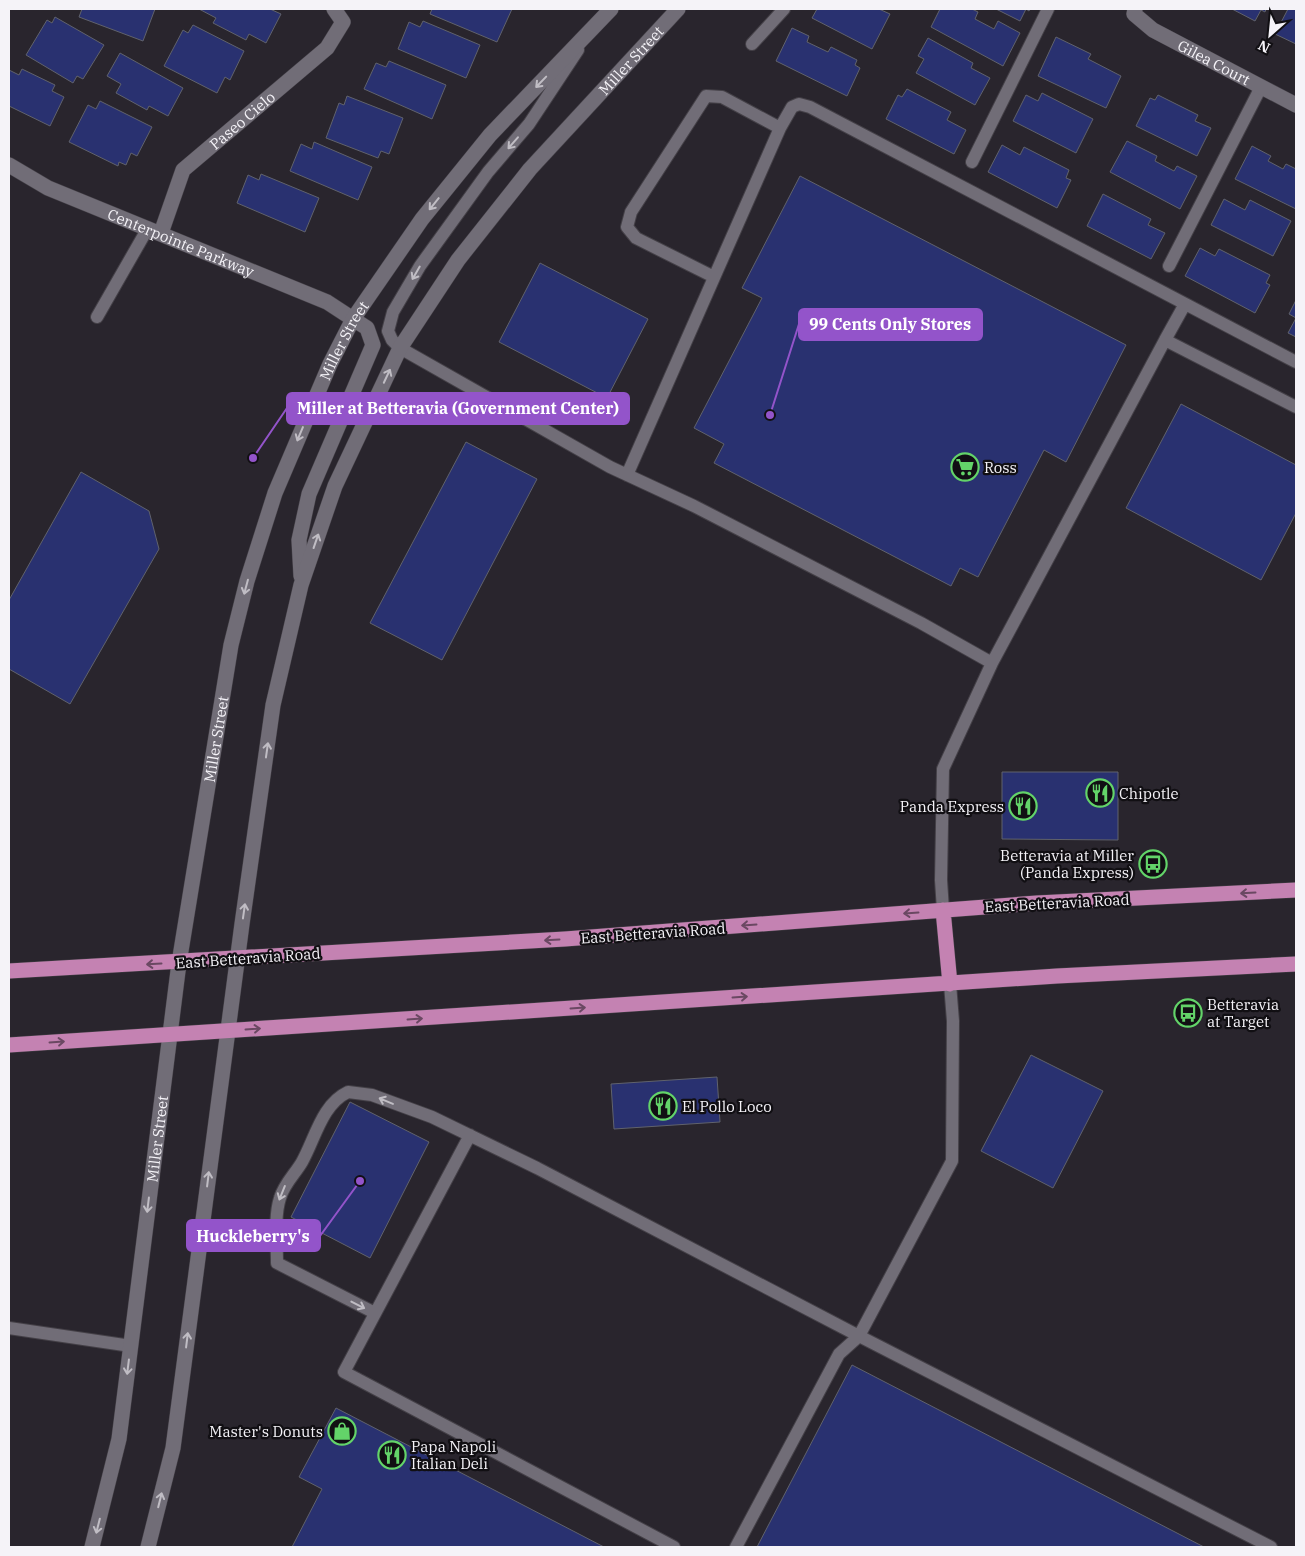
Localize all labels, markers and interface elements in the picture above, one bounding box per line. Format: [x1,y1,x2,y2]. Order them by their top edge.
north arrow [1245,10,1295,60]
street label: Miller Street [594,22,667,99]
street label: Gilea Court [1175,35,1254,89]
text: N [1255,36,1273,57]
one-way arrow [535,75,547,88]
street label: Paseo Cielo [205,87,279,153]
one-way arrow [507,136,519,149]
one-way arrow [429,197,440,210]
street label: Centerpointe Parkway [105,204,257,281]
one-way arrow [410,265,420,279]
street label: Miller Street [315,297,372,383]
callout: 99 Cents Only Stores [799,309,982,340]
text: 99 Cents Only Stores [809,314,971,334]
one-way arrow [383,369,392,384]
callout: Miller at Betteravia (Government Center) [287,393,629,424]
text: Miller at Betteravia (Government Center) [297,398,619,418]
one-way arrow [295,426,305,441]
supermarket icon: Ross [950,452,980,482]
place label: Ross [984,458,1017,477]
one-way arrow [312,534,321,550]
one-way arrow [241,579,250,595]
street label: Miller Street [199,694,232,784]
one-way arrow [262,742,272,758]
restaurant icon: Chipotle [1085,778,1115,808]
place label: Chipotle [1119,784,1178,803]
restaurant icon: Panda Express [1008,791,1038,821]
place label: Panda Express [900,797,1004,816]
place label: Betteravia at Miller (Panda Express) [1000,846,1134,882]
bus stop icon: Betteravia at Miller (Panda Express) [1138,849,1168,879]
one-way arrow [1240,888,1256,897]
street label: East Betteravia Road [984,890,1130,916]
one-way arrow [239,903,249,919]
one-way arrow [903,908,919,917]
street label: East Betteravia Road [580,918,726,948]
one-way arrow [741,920,757,930]
one-way arrow [544,936,560,945]
street label: East Betteravia Road [175,943,321,973]
one-way arrow [146,960,162,969]
one-way arrow [732,993,748,1002]
place label: Betteravia at Target [1207,995,1279,1031]
bus stop icon: Betteravia at Target [1173,998,1203,1028]
one-way arrow [569,1003,585,1013]
one-way arrow [407,1014,423,1023]
one-way arrow [245,1025,261,1034]
one-way arrow [49,1038,65,1047]
restaurant icon: El Pollo Loco [648,1091,678,1121]
street label: Miller Street [142,1094,172,1183]
one-way arrow [379,1095,394,1105]
place label: El Pollo Loco [682,1097,772,1116]
one-way arrow [203,1171,213,1187]
one-way arrow [277,1185,287,1200]
one-way arrow [143,1197,153,1213]
callout: Huckleberry's [187,1220,320,1251]
text: Huckleberry's [196,1226,310,1246]
one-way arrow [351,1300,366,1310]
one-way arrow [182,1332,192,1348]
one-way arrow [123,1358,133,1374]
shop icon: Master's Donuts [327,1416,357,1446]
place label: Master's Donuts [209,1422,323,1441]
place label: Papa Napoli Italian Deli [411,1437,496,1473]
restaurant icon: Papa Napoli Italian Deli [377,1440,407,1470]
one-way arrow [156,1493,165,1509]
one-way arrow [93,1518,102,1534]

